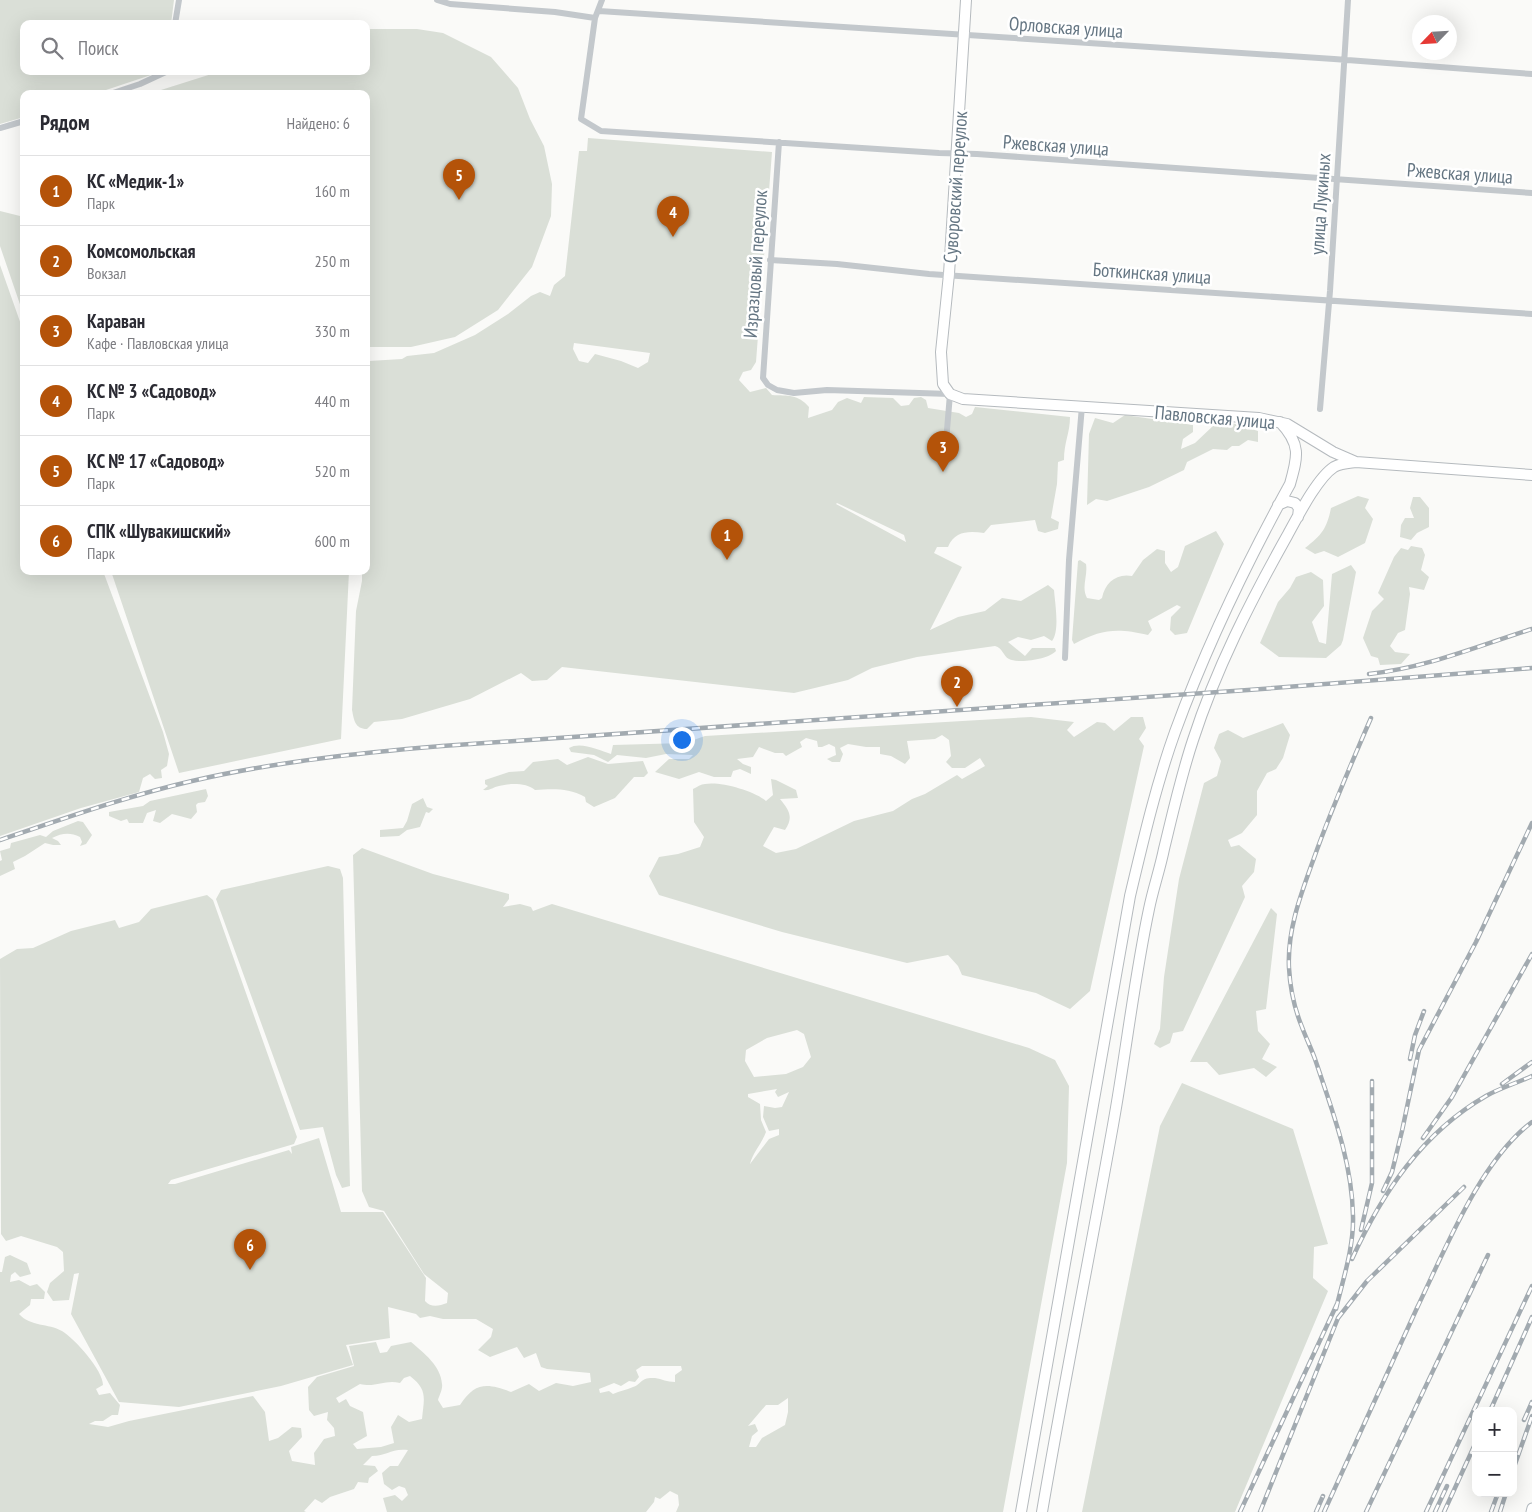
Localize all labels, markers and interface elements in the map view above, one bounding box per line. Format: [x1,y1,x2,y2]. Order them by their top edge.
street label: Орловская улица [1008,11,1124,43]
north arrow [1412,15,1457,60]
search box [20,20,370,75]
icon: search [38,34,66,62]
text: Поиск [78,36,119,60]
text: Рядом [40,109,90,136]
street label: Суворовский переулок [938,109,972,264]
text: Найдено: 6 [287,113,350,133]
street label: Ржевская улица [1002,129,1110,161]
street label: улица Лукиных [1304,152,1336,256]
street label: Ржевская улица [1406,157,1514,189]
pin: 5 [443,159,475,200]
text: КС «Медик-1» [87,169,184,193]
text: 1 [52,181,60,201]
text: 160 m [315,181,350,201]
street label: Изразцовый переулок [738,188,772,339]
text: Парк [87,193,115,213]
pin: 4 [657,196,689,237]
text: Комсомольская [87,239,196,263]
text: 2 [52,251,60,271]
text: 250 m [315,251,350,271]
street label: Боткинская улица [1092,257,1212,289]
text: Вокзал [87,263,126,283]
text: Караван [87,309,145,333]
text: 3 [52,321,60,341]
text: 330 m [315,321,350,341]
text: Кафе · Павловская улица [87,333,229,353]
text: КС № 3 «Садовод» [87,379,216,403]
text: 4 [52,391,60,411]
text: 440 m [315,391,350,411]
street label: Павловская улица [1154,400,1276,434]
text: Парк [87,403,115,423]
pin: 3 [927,431,959,472]
text: КС № 17 «Садовод» [87,449,225,473]
text: 5 [52,461,60,481]
text: 520 m [315,461,350,481]
text: Парк [87,473,115,493]
text: СПК «Шувакишский» [87,519,231,543]
pin: 1 [711,519,743,560]
text: 6 [52,531,60,551]
text: 600 m [315,531,350,551]
text: Парк [87,543,115,563]
pin: 2 [941,666,973,707]
your location [669,727,695,753]
pin: 6 [234,1229,266,1270]
map controls [1472,1407,1517,1497]
button: + [1472,1407,1517,1452]
button: − [1472,1452,1517,1497]

